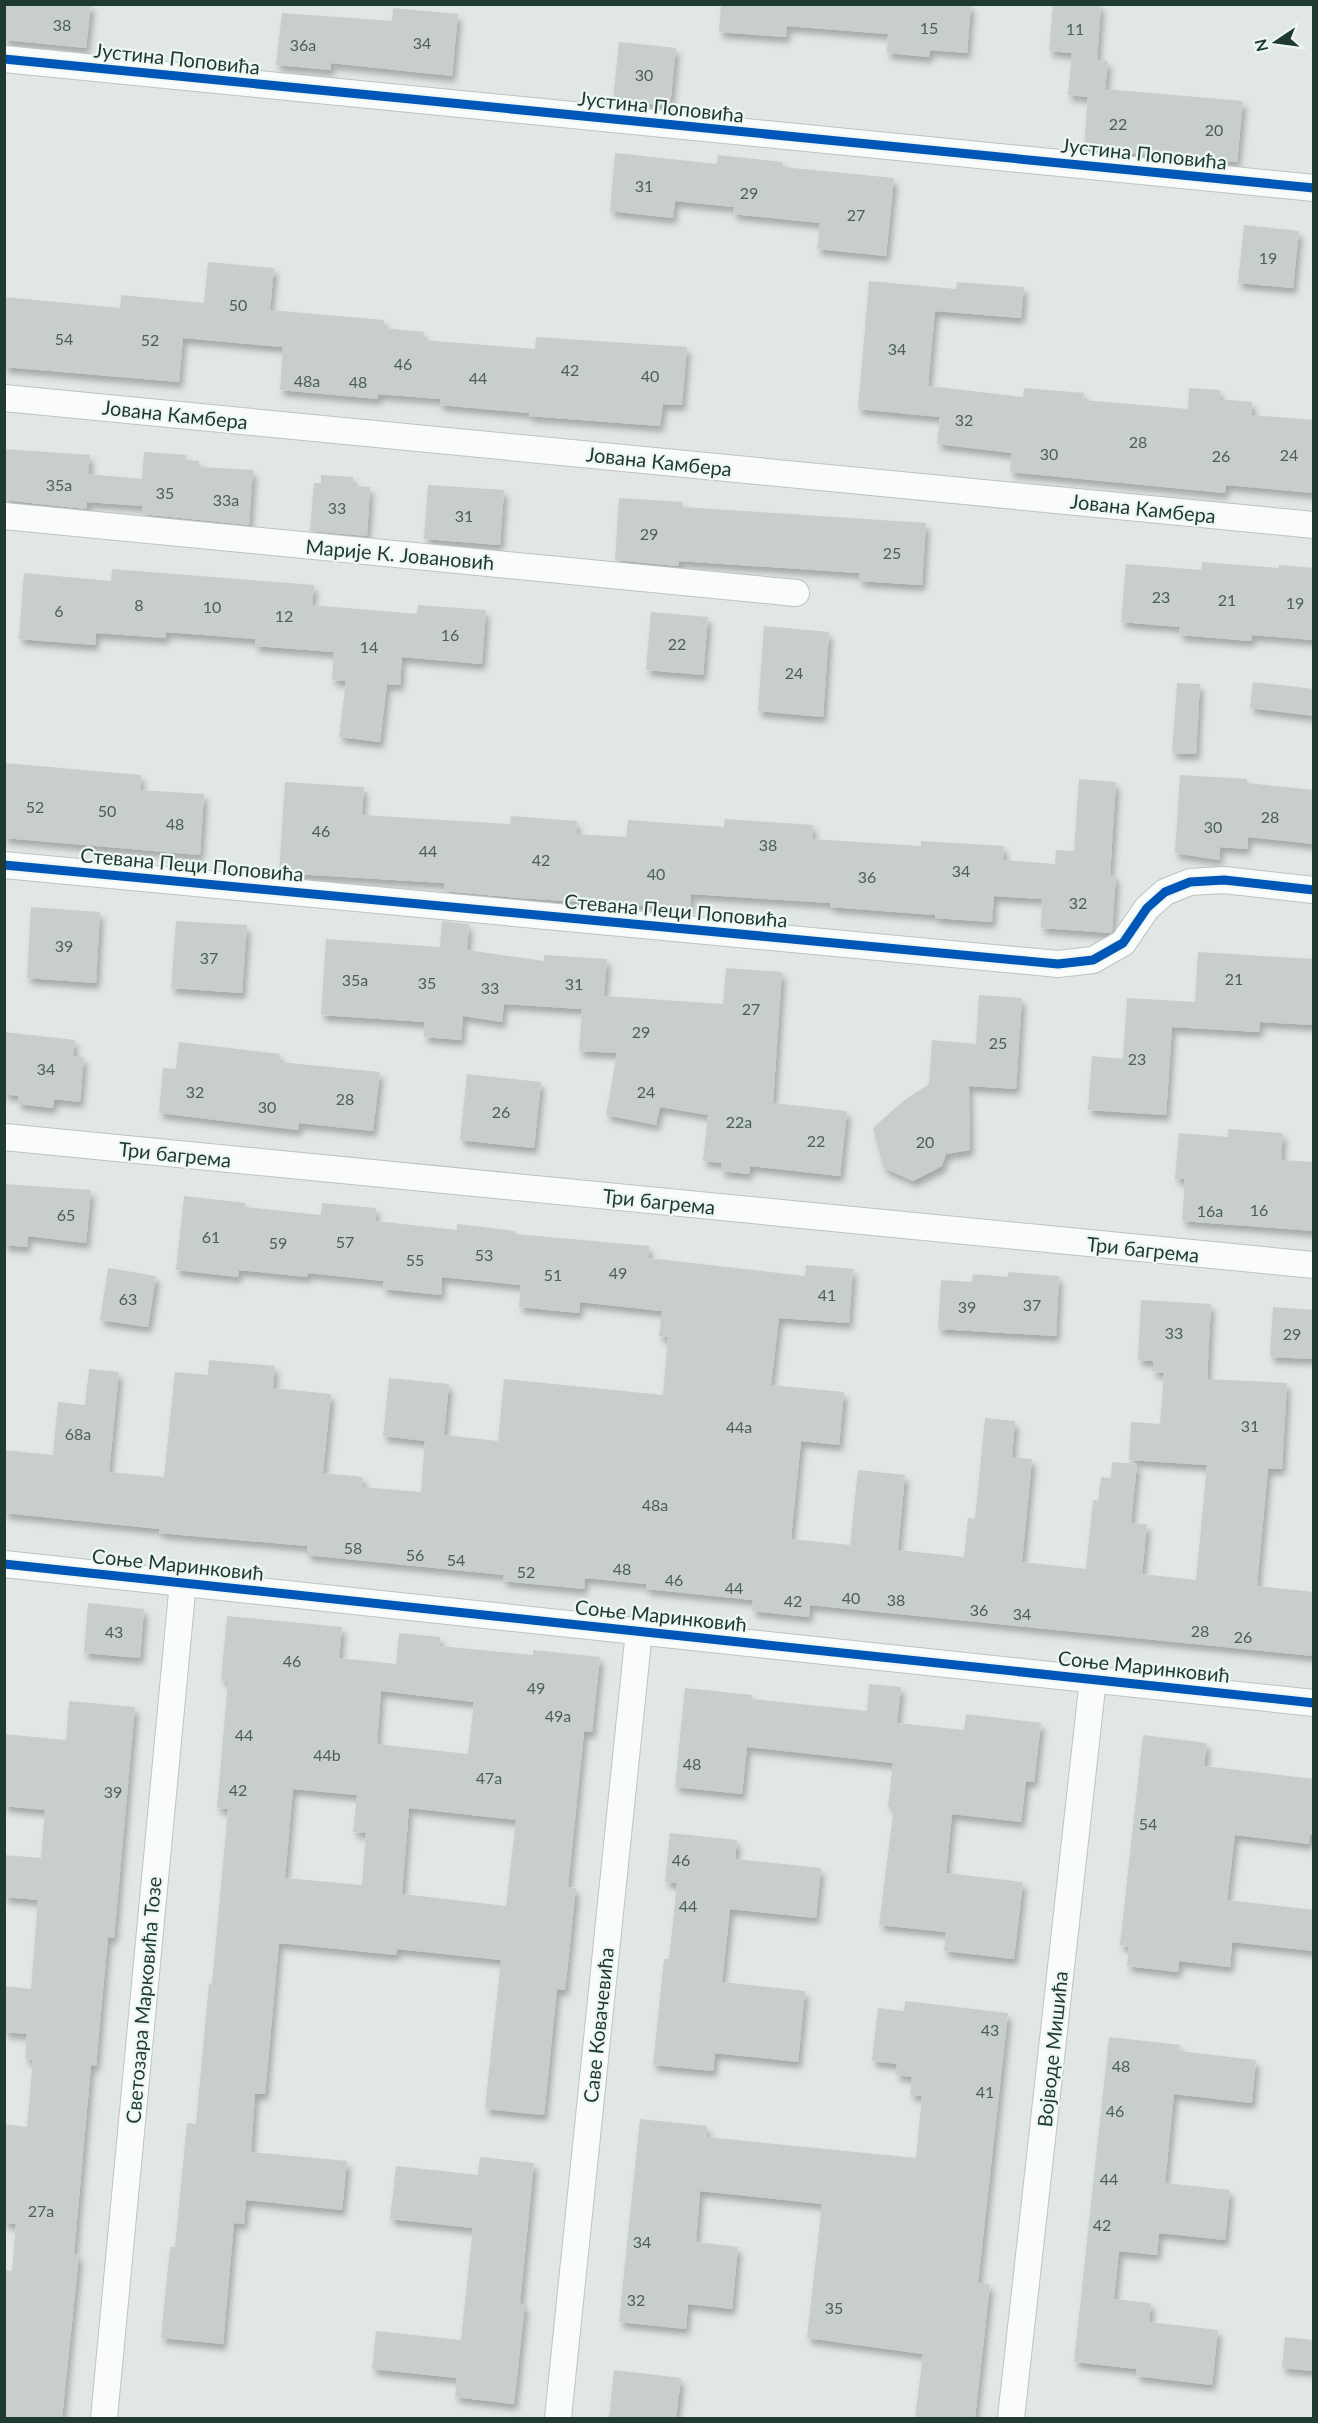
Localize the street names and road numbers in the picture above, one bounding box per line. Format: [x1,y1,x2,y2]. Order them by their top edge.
street label: Јустина Поповића [93,37,261,79]
street label: Јустина Поповића [577,85,745,127]
street label: Јустина Поповића [1060,132,1228,174]
street label: Јована Камбера [101,394,249,434]
street label: Јована Камбера [585,441,733,481]
street label: Јована Камбера [1069,488,1217,528]
street label: Марије К. Јовановић [305,534,495,574]
street label: Стевана Пеци Поповића [79,842,305,886]
street label: Стевана Пеци Поповића [563,888,789,932]
street label: Три багрема [117,1136,233,1172]
street label: Три багрема [601,1183,717,1219]
street label: Три багрема [1085,1231,1201,1267]
street label: Соње Маринковић [91,1543,265,1585]
street label: Соње Маринковић [574,1594,748,1636]
street label: Соње Маринковић [1057,1645,1231,1687]
street label: Светозара Марковића Тозе [120,1875,166,2125]
street label: Саве Ковачевића [578,1946,618,2104]
street label: Војводе Мишића [1032,1970,1072,2128]

